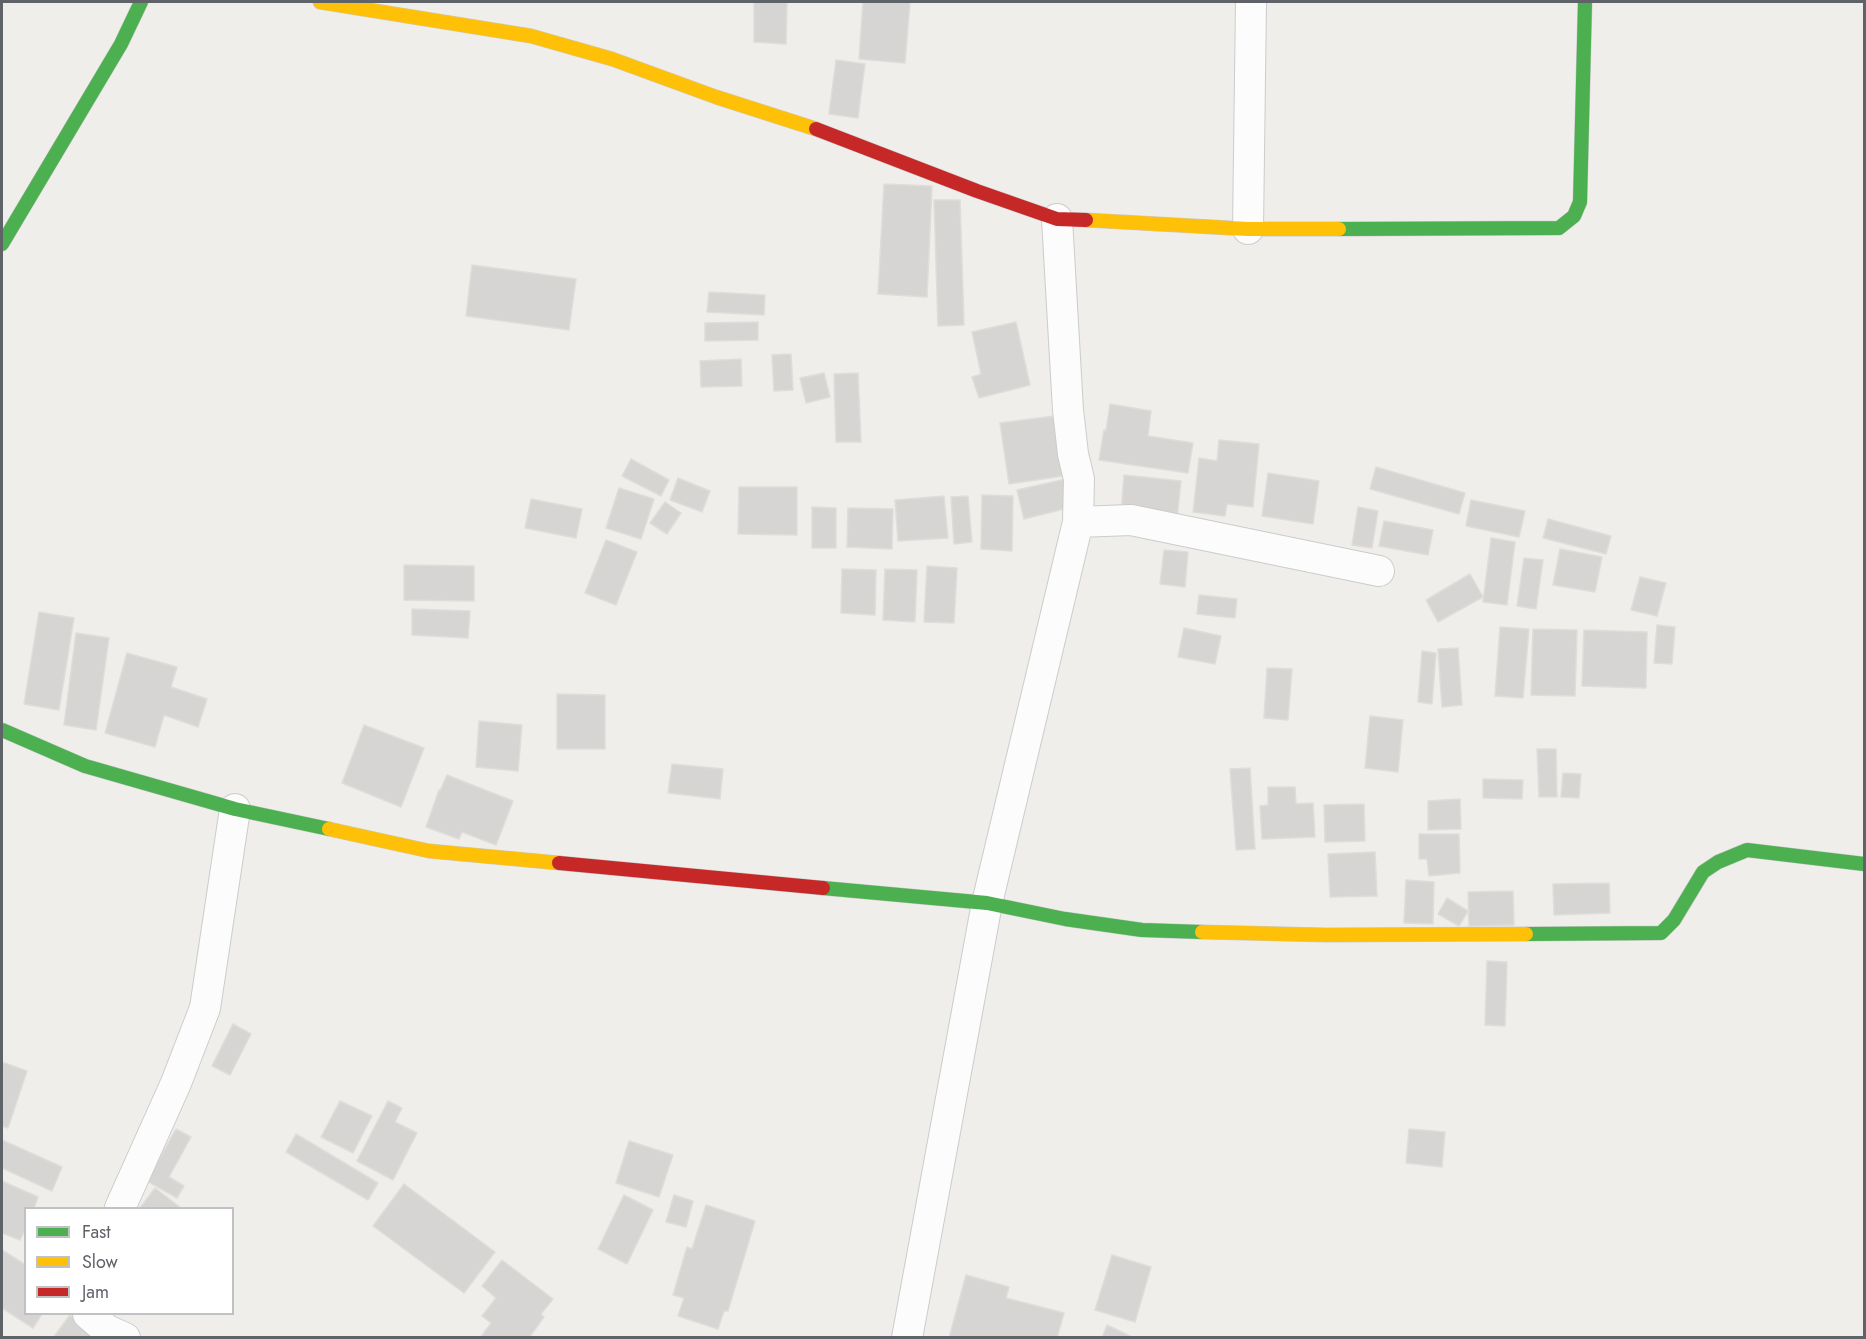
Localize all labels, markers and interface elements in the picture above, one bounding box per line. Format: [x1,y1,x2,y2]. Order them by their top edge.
legend [24,1207,234,1315]
text: Fast [82,1219,111,1245]
text: Slow [82,1249,118,1275]
text: Jam [82,1279,109,1305]

